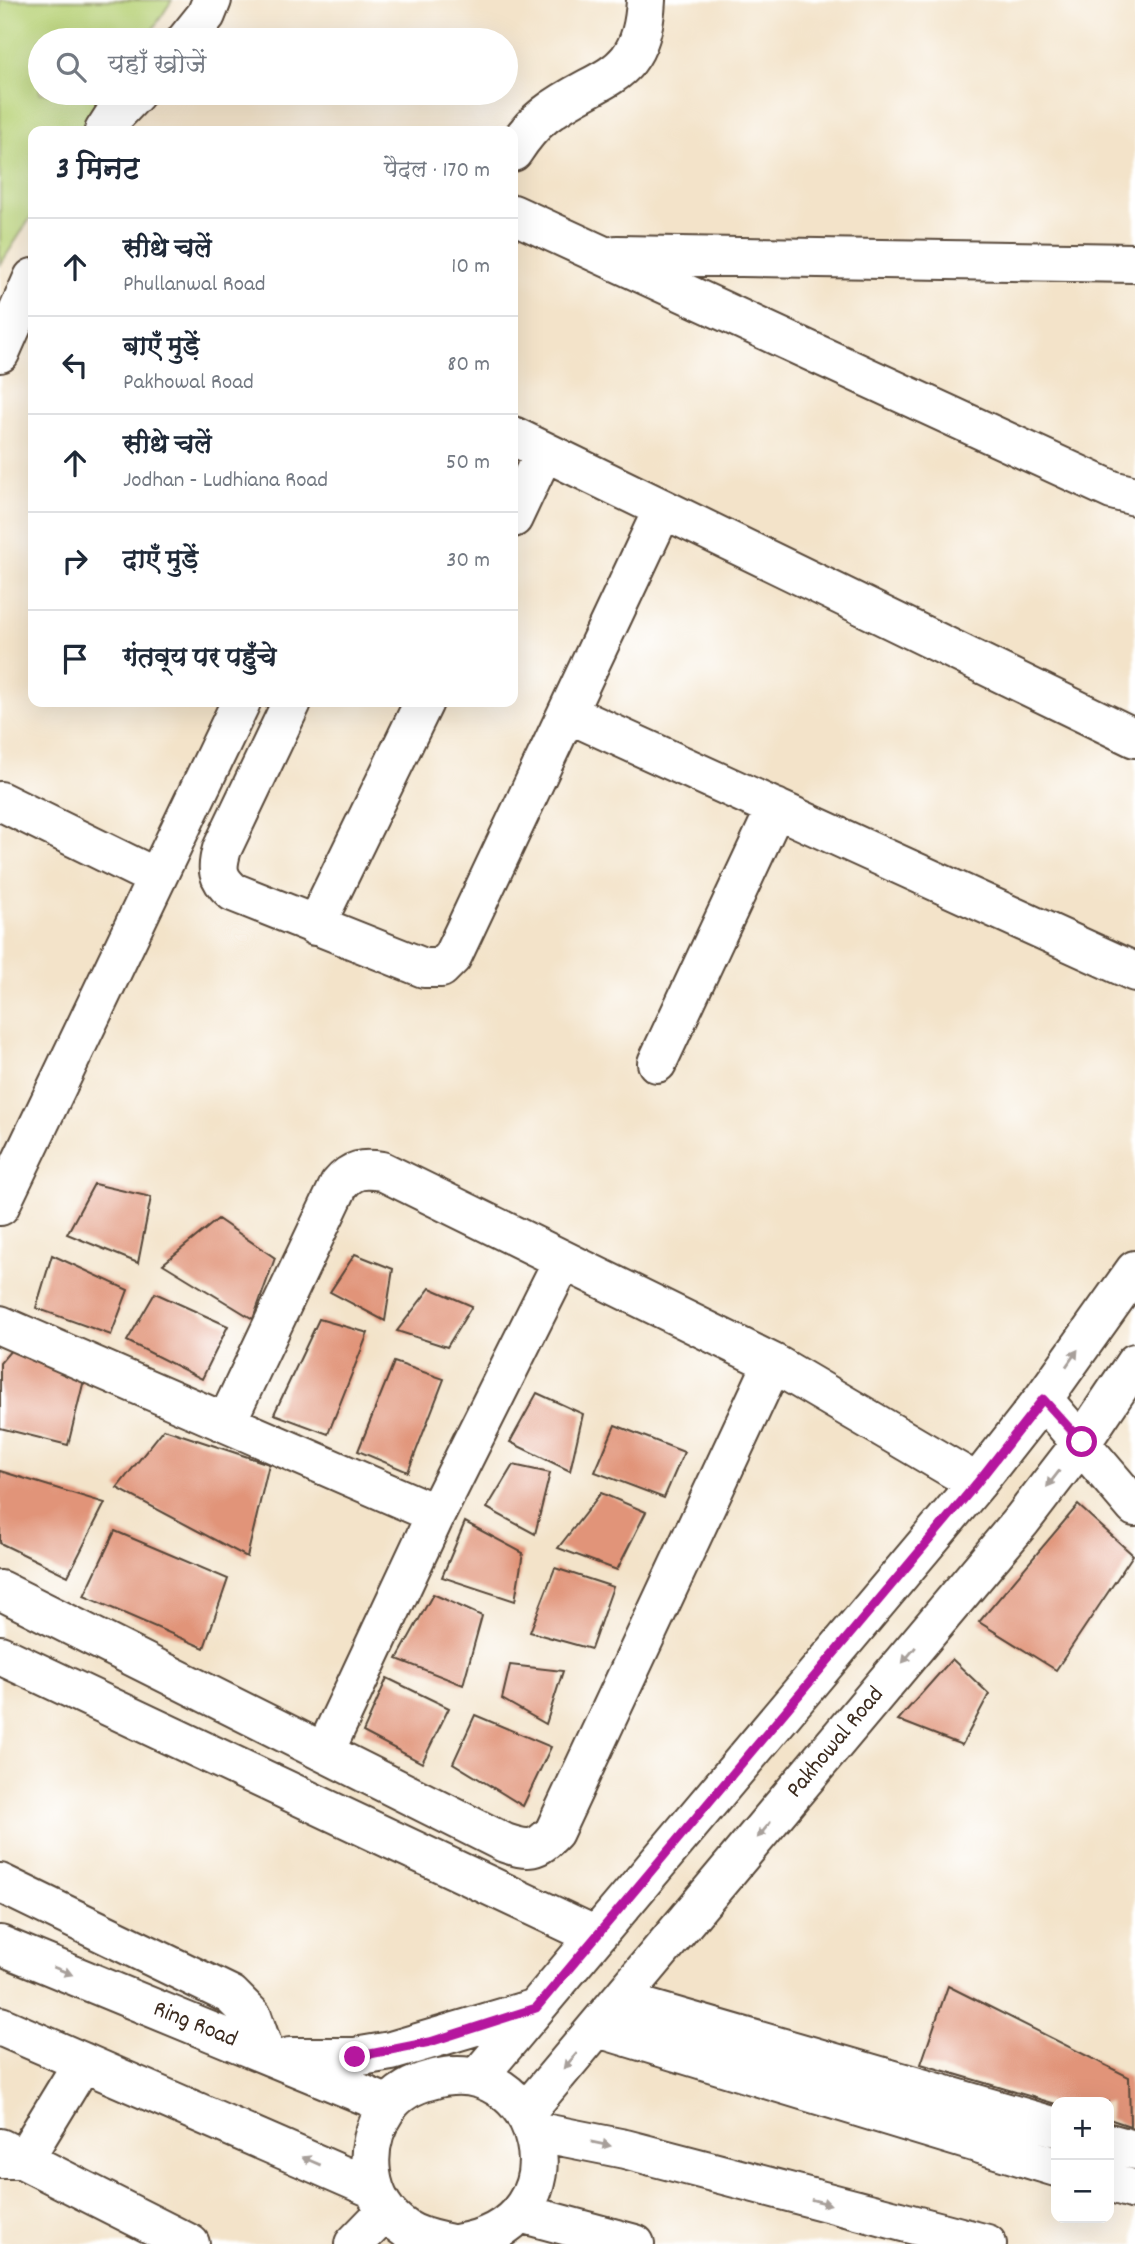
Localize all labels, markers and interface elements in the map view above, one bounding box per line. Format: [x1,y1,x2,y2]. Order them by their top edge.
search box [28,28,518,105]
icon: search [52,48,90,86]
text: यहाँ खोजें [108,48,206,85]
text: 3 मिनट [56,150,139,193]
text: पैदल · 170 m [384,155,490,188]
text: सीधे चलें [123,232,212,269]
icon: ahead [56,248,94,286]
text: 10 m [451,251,490,284]
text: Phullanwal Road [123,269,266,302]
text: बाएँ मुड़ें [123,330,200,367]
icon: left [56,346,94,384]
text: 80 m [447,349,490,382]
text: Pakhowal Road [123,367,254,400]
text: सीधे चलें [123,428,212,465]
icon: ahead [56,444,94,482]
text: 50 m [446,447,490,480]
text: Jodhan - Ludhiana Road [123,465,328,498]
icon: right [56,542,94,580]
text: दाएँ मुड़ें [123,543,198,580]
text: 30 m [446,545,490,578]
icon: arrive [56,640,94,678]
text: गंतव्य पर पहुँचे [123,641,277,678]
one-way arrow [1065,1349,1079,1367]
route start [1066,1426,1097,1457]
one-way arrow [1047,1470,1061,1488]
one-way arrow [902,1647,917,1664]
street label: Pakhowal Road [779,1680,893,1806]
one-way arrow [757,1822,772,1839]
one-way arrow [53,1966,74,1977]
street label: Ring Road [148,1993,242,2057]
route end [339,2041,370,2072]
one-way arrow [563,2052,578,2069]
map controls [1051,2097,1114,2223]
button: + [1051,2097,1114,2160]
one-way arrow [590,2139,612,2150]
one-way arrow [301,2156,322,2167]
button: − [1051,2160,1114,2223]
one-way arrow [811,2197,832,2207]

